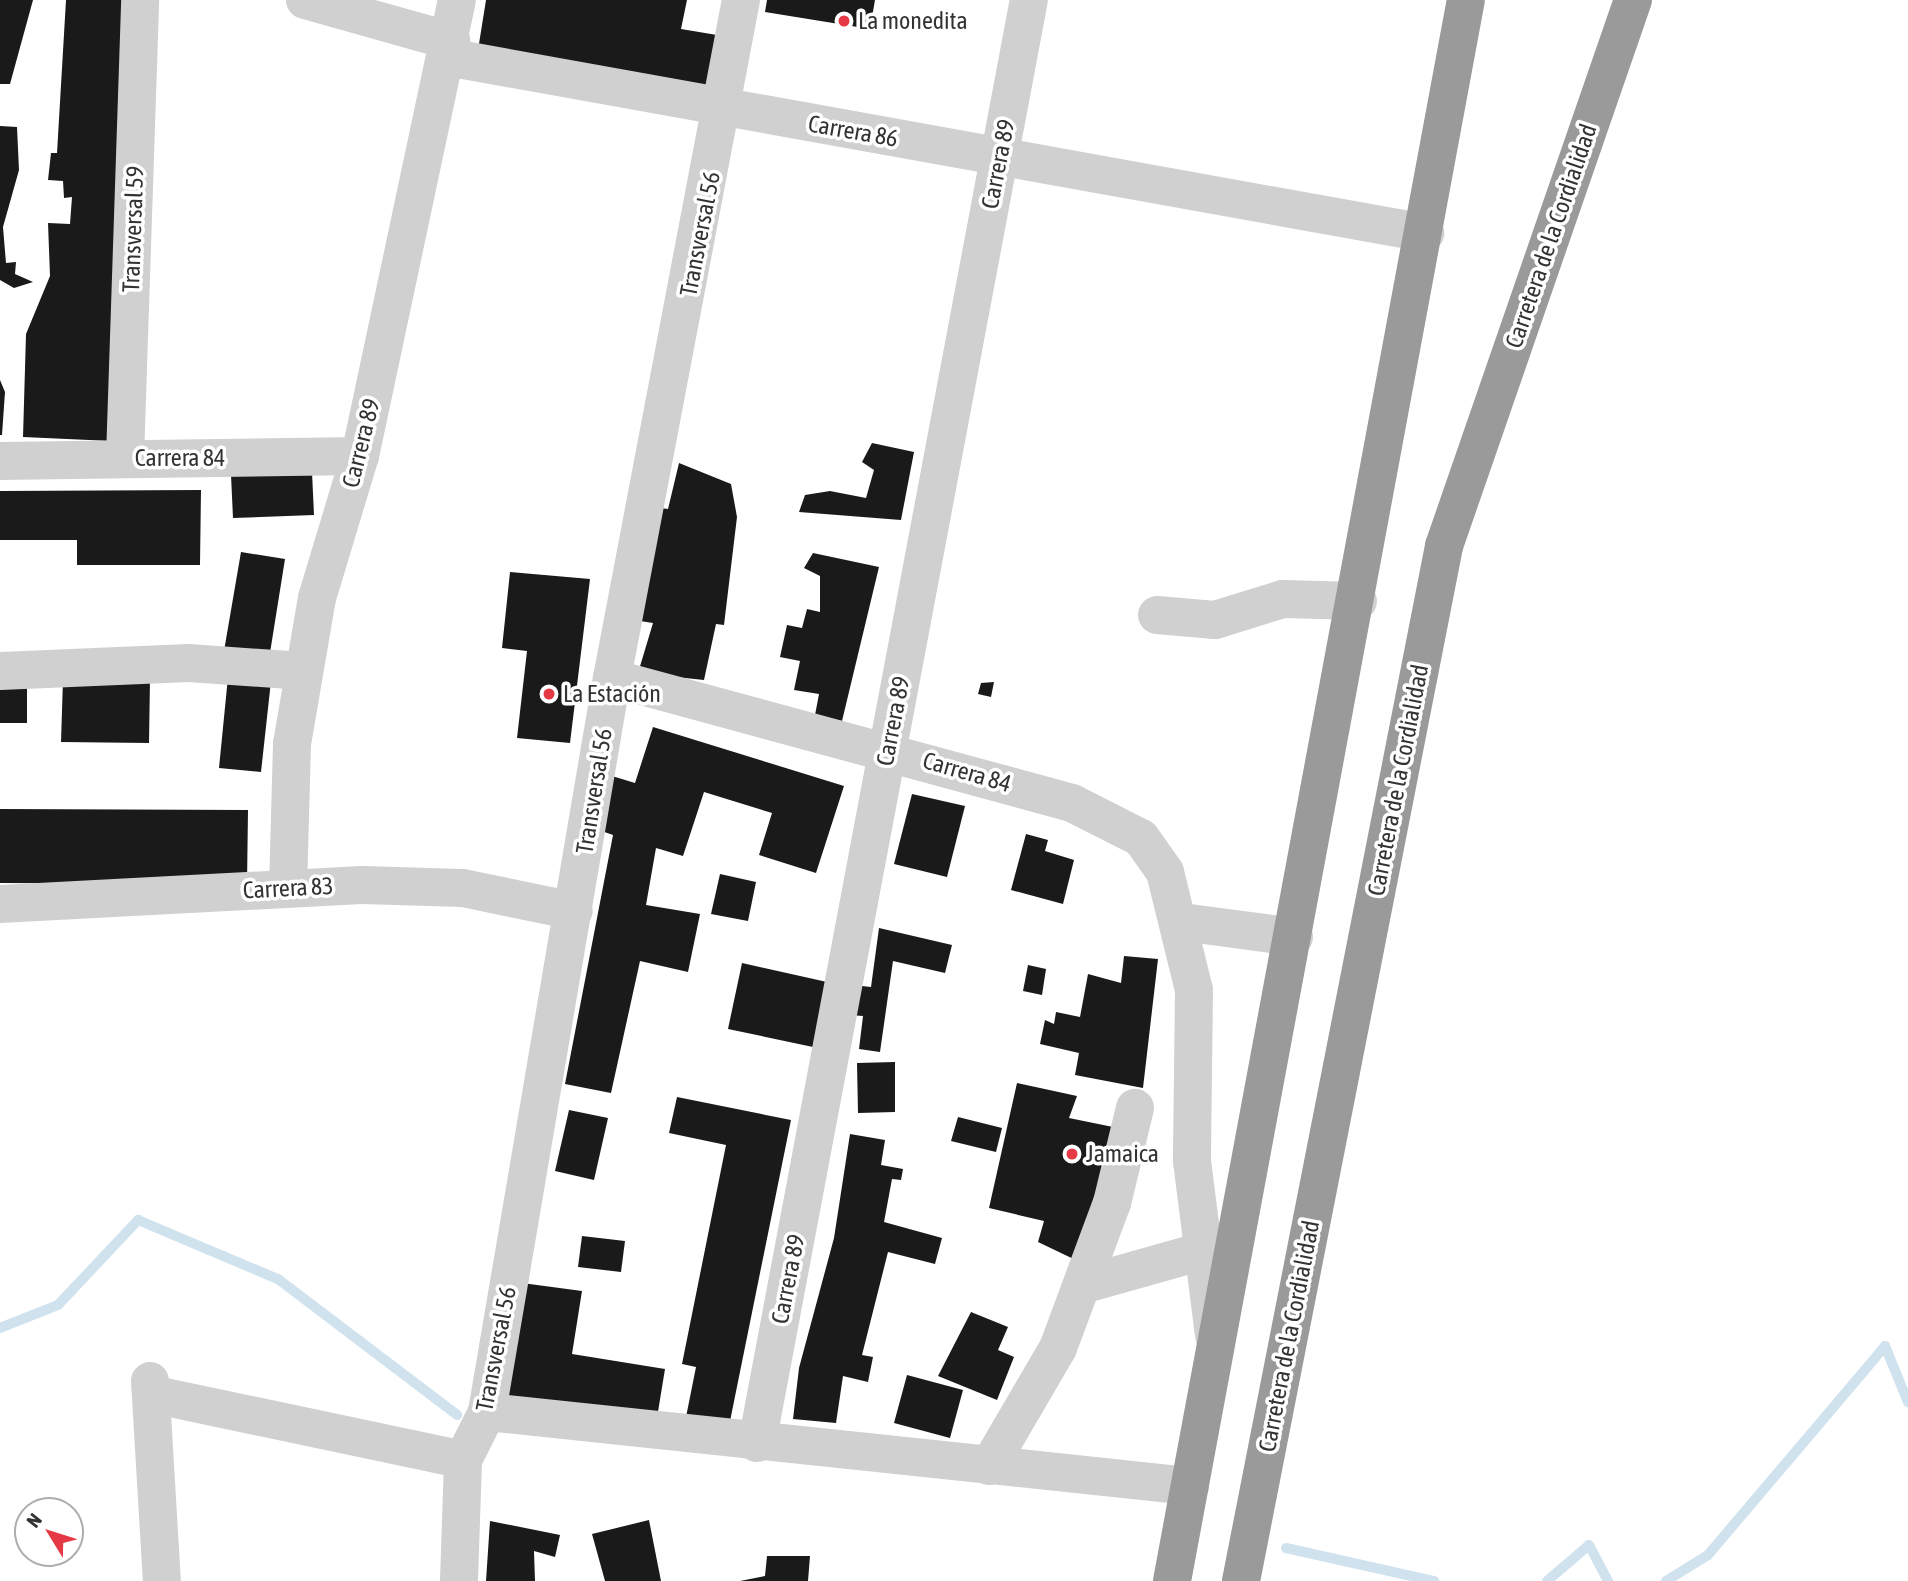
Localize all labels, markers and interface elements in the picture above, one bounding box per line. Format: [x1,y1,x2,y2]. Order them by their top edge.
place label: La monedita [858,7,968,35]
marker: La monedita [836,13,852,29]
street label: Carrera 86 [806,109,900,153]
street label: Carrera 89 [975,117,1021,211]
street label: Carretera de la Cordialidad [1499,120,1603,352]
street label: Transversal 59 [116,165,150,293]
street label: Transversal 56 [674,169,726,299]
street label: Carrera 89 [336,396,386,490]
street label: Carrera 84 [135,444,225,472]
street label: Carretera de la Cordialidad [1361,662,1435,898]
street label: Carrera 89 [870,674,916,768]
place label: La Estación [563,680,661,708]
marker: La Estación [541,686,557,702]
street label: Transversal 56 [570,726,618,856]
street label: Carrera 84 [919,746,1015,798]
street label: Carrera 83 [242,871,334,905]
place label: Jamaica [1086,1140,1159,1168]
marker: Jamaica [1064,1146,1080,1162]
street label: Carretera de la Cordialidad [1252,1218,1326,1454]
street label: Carrera 89 [765,1232,811,1326]
street label: Transversal 56 [470,1284,522,1414]
north arrow [14,1497,84,1567]
text: N [22,1509,46,1531]

